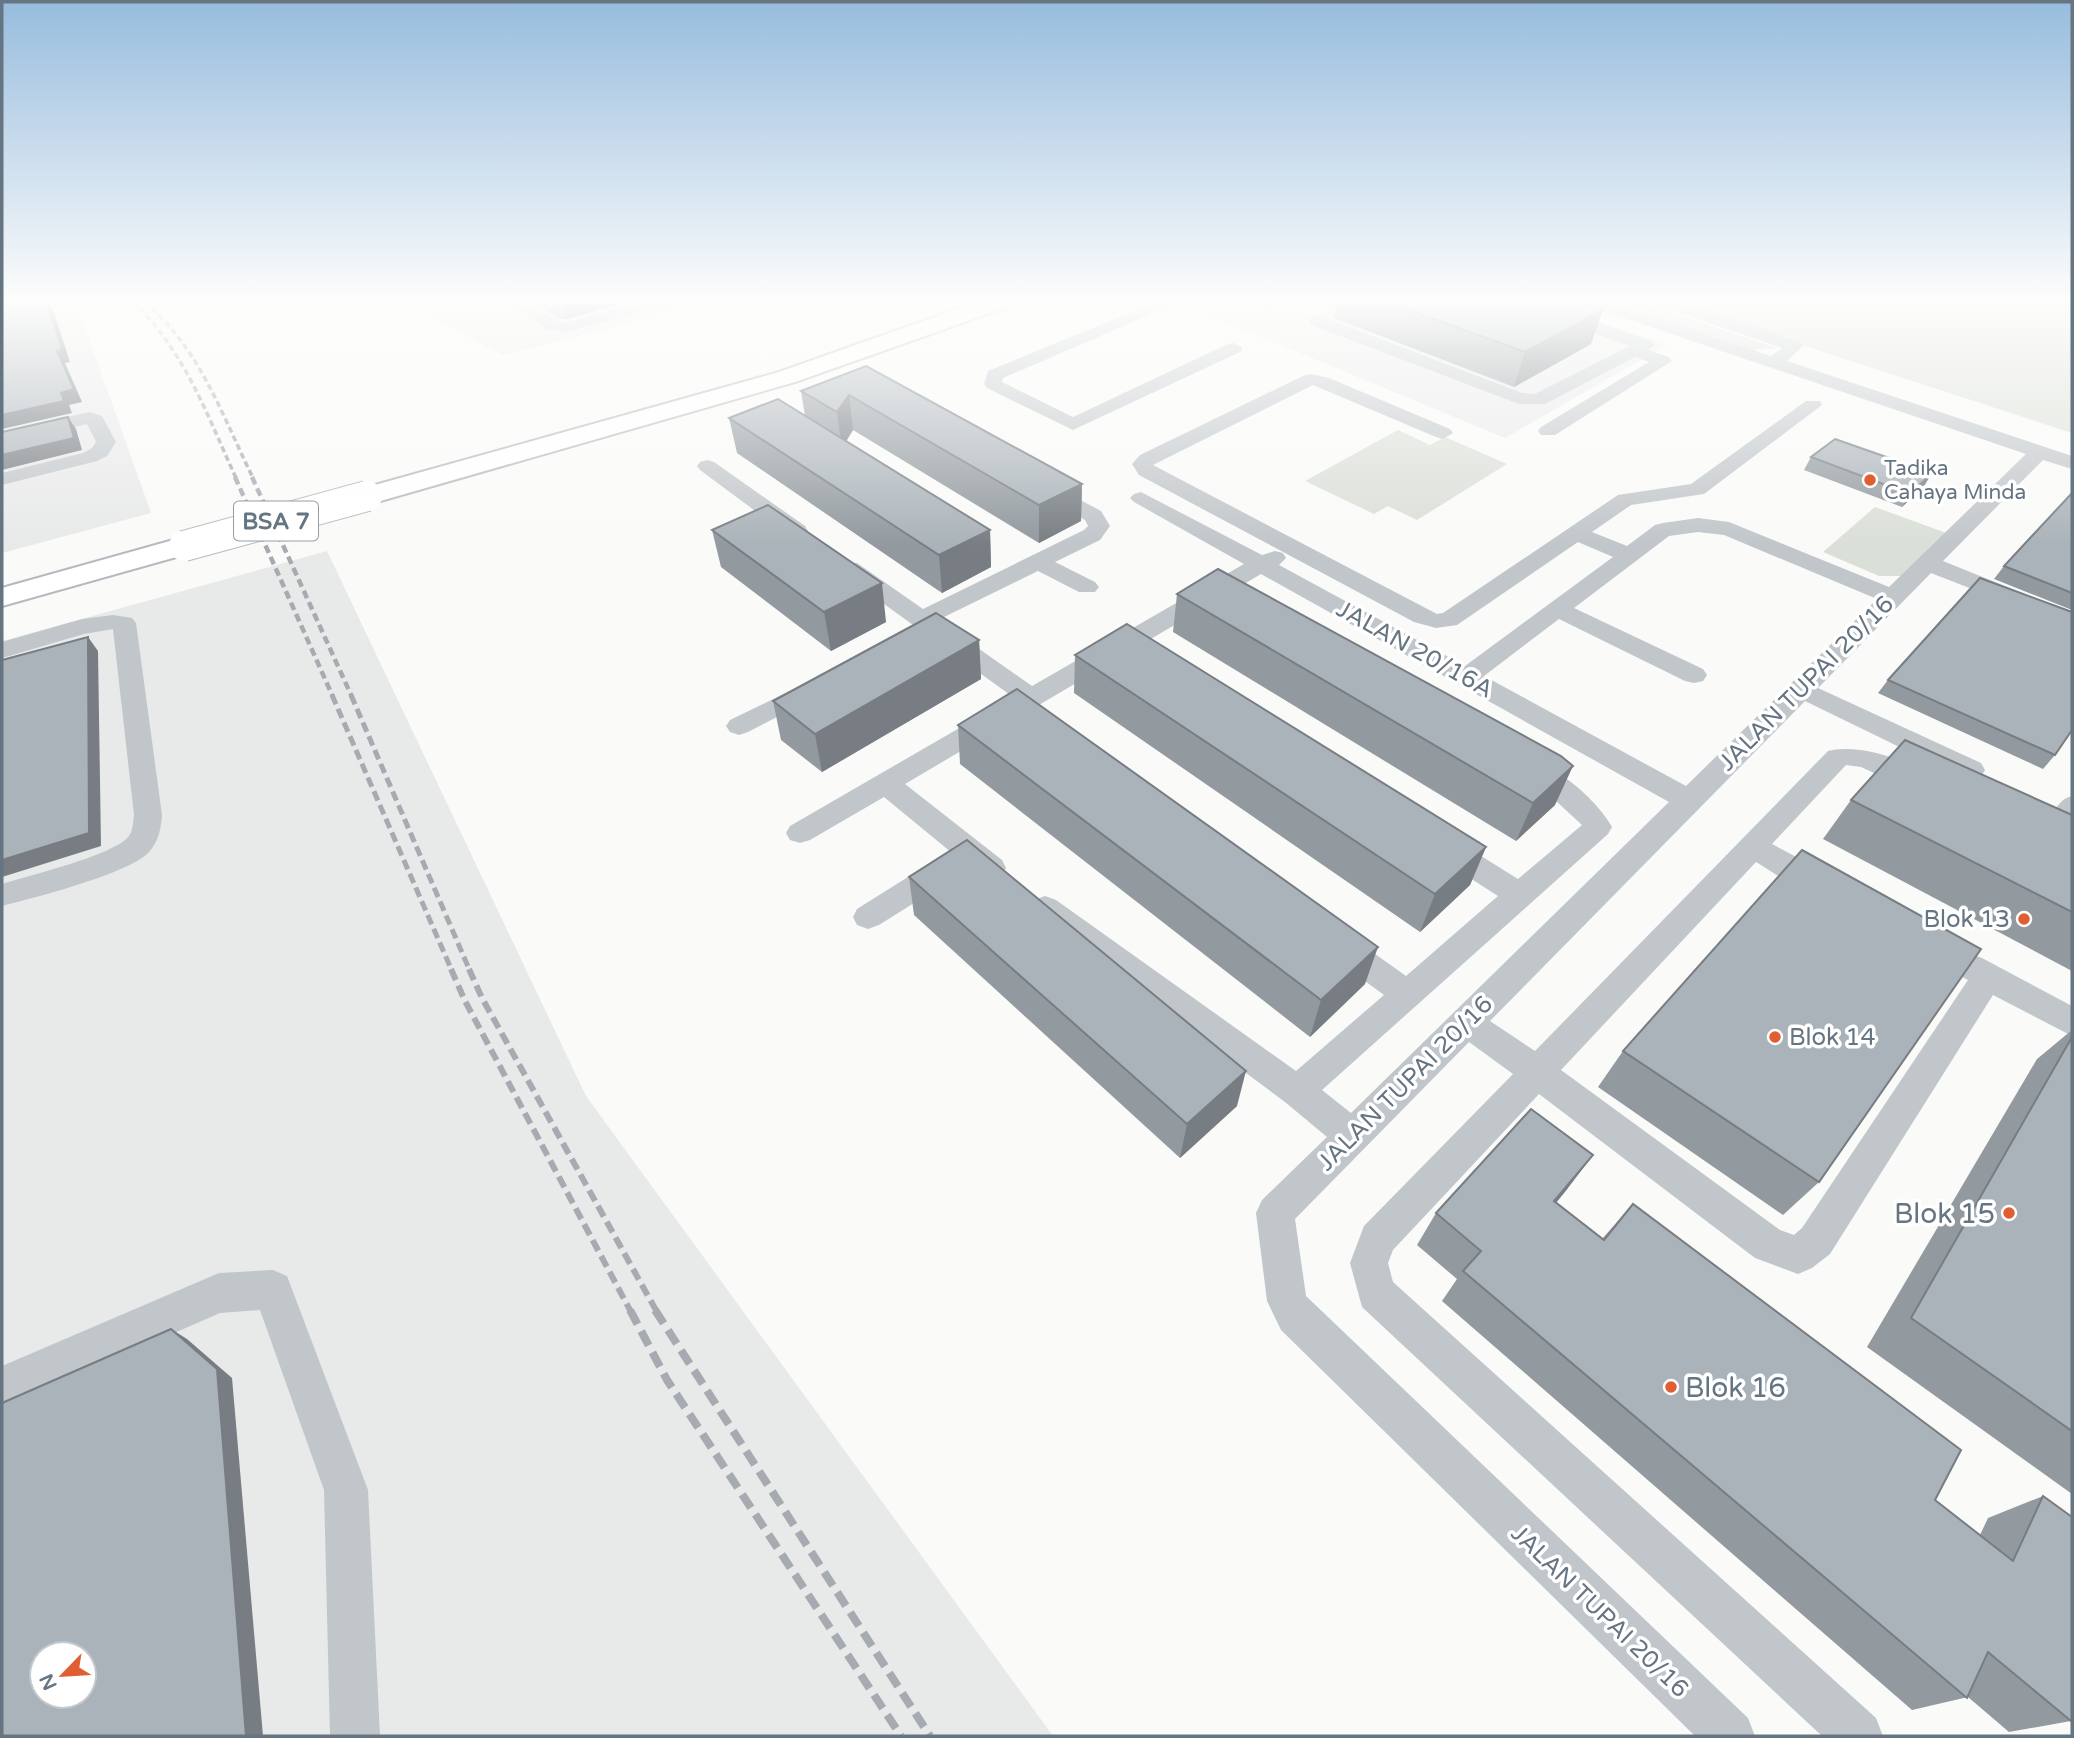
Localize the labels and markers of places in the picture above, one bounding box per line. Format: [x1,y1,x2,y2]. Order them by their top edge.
place label: Tadika Cahaya Minda [1884,456,2026,505]
marker: Tadika Cahaya Minda [1862,472,1878,488]
place label: Blok 13 [1924,905,2010,934]
marker: Blok 13 [2016,911,2032,927]
place label: Blok 14 [1789,1023,1876,1052]
marker: Blok 14 [1767,1029,1783,1045]
place label: Blok 15 [1894,1197,1995,1231]
marker: Blok 15 [2001,1205,2017,1221]
place label: Blok 16 [1685,1371,1786,1405]
marker: Blok 16 [1663,1379,1679,1395]

